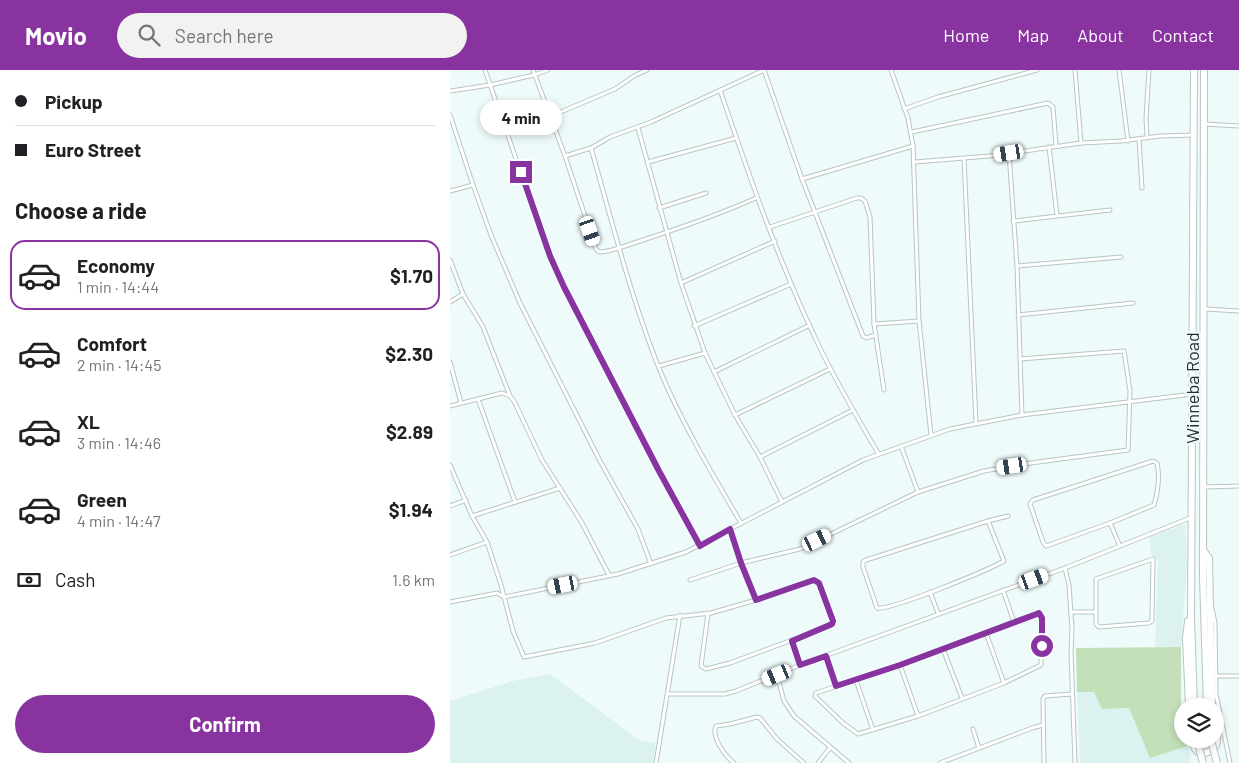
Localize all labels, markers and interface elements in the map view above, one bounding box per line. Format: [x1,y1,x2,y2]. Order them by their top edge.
search box [117,13,467,58]
text: Movio [25,21,87,50]
icon: search [135,21,163,49]
text: Search here [175,24,274,47]
text: Home [943,24,989,46]
text: Map [1017,24,1049,46]
text: About [1077,24,1124,46]
text: Contact [1152,24,1214,46]
text: Pickup [45,90,103,113]
callout: 4 min [480,99,562,134]
text: 4 min [501,108,541,127]
text: Euro Street [45,138,141,161]
car [993,143,1024,163]
route end [510,161,532,183]
text: Choose a ride [15,197,147,223]
car [578,214,601,248]
icon: car [17,253,62,298]
text: Economy [77,254,155,277]
text: $1.70 [390,264,433,287]
text: 1 min · 14:44 [77,277,159,296]
icon: car [17,331,62,376]
text: Comfort [77,332,147,355]
street label: Winneba Road [1181,332,1203,444]
text: $2.30 [385,342,433,365]
text: 2 min · 14:45 [77,355,161,374]
icon: car [17,409,62,454]
text: XL [77,410,100,433]
text: $2.89 [386,420,433,443]
text: 3 min · 14:46 [77,433,161,452]
car [996,456,1027,476]
icon: car [17,487,62,532]
text: Green [77,488,127,511]
text: $1.94 [389,498,433,521]
text: 4 min · 14:47 [77,511,160,530]
car [800,527,833,553]
icon: cash [15,566,43,594]
car [1017,567,1050,591]
text: Cash [55,568,96,591]
text: 1.6 km [392,570,435,589]
car [546,575,579,595]
route start [1031,635,1053,657]
car [760,662,793,688]
button: Confirm [15,695,435,753]
map controls [1174,698,1224,748]
button: layers [1174,698,1224,748]

